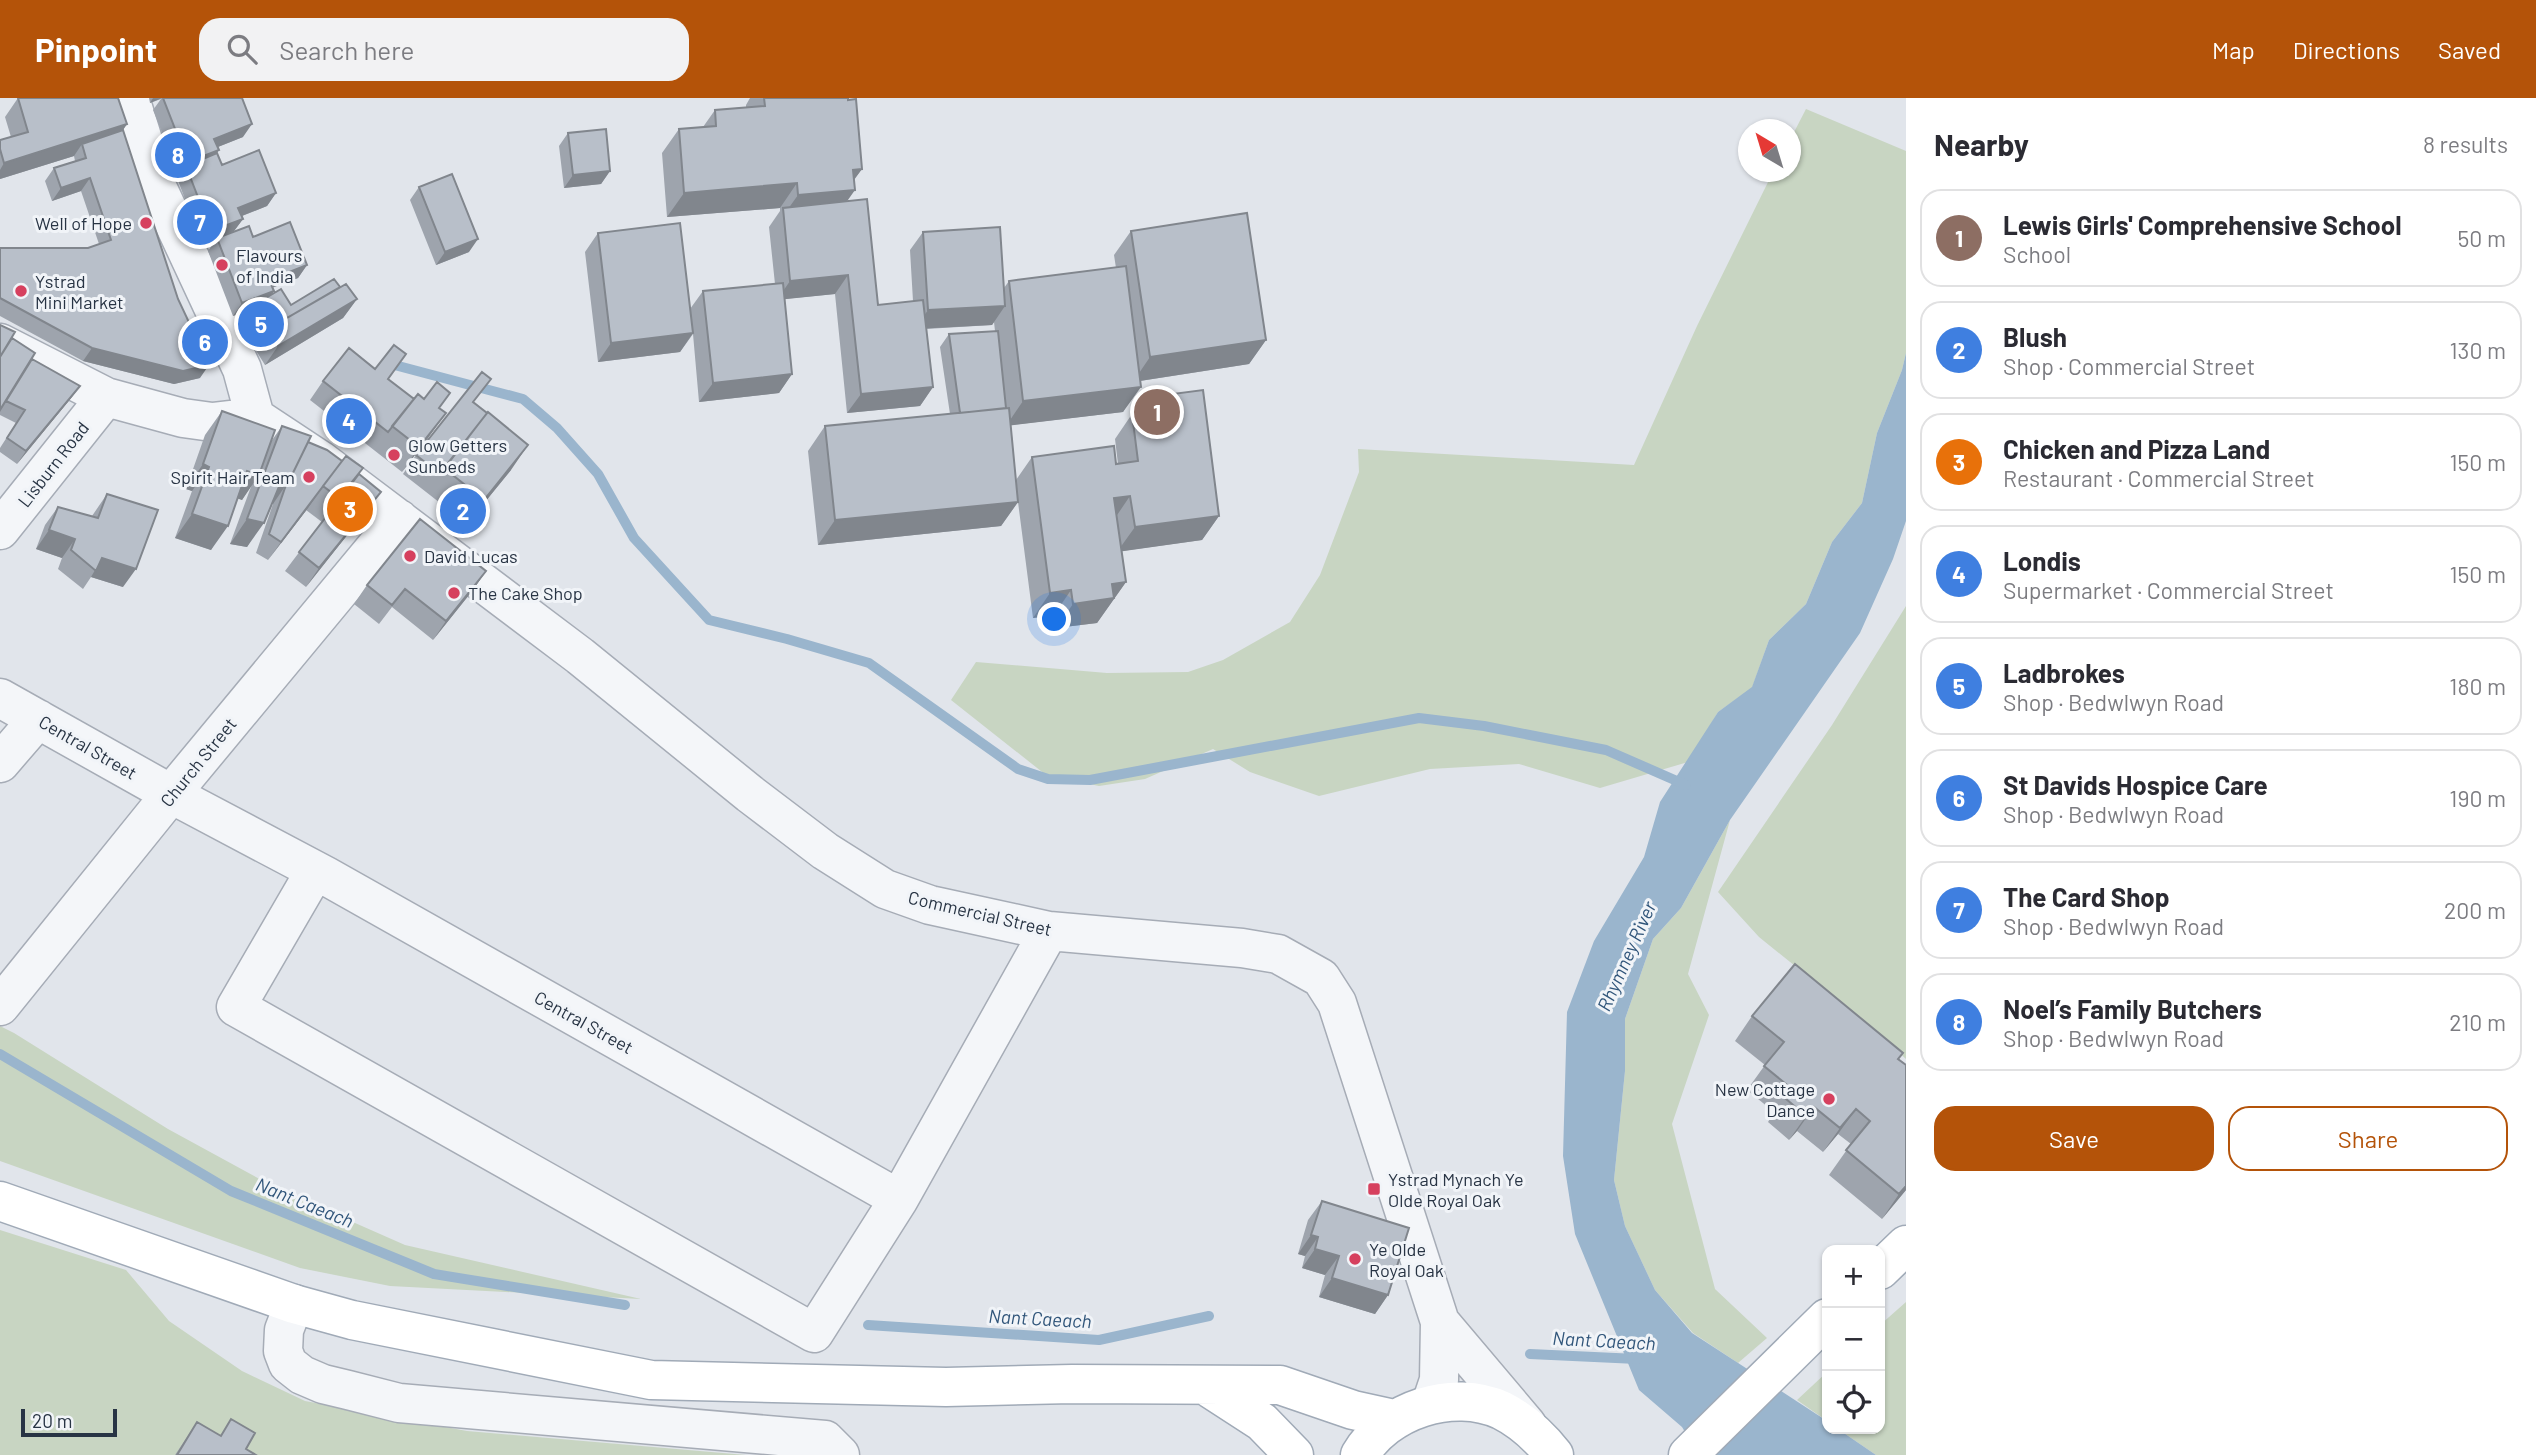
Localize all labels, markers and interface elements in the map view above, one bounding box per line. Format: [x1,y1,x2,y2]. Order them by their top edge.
search box [199,18,689,81]
text: Pinpoint [35,29,157,69]
icon: search [223,30,261,68]
text: Search here [279,34,414,65]
text: Map [2212,35,2255,64]
text: Directions [2293,35,2400,64]
text: Saved [2438,35,2501,64]
north arrow [1738,119,1801,182]
text: Nearby [1934,126,2029,162]
pin: 8 [155,129,201,181]
text: 8 results [2423,130,2508,158]
pin: 7 [177,196,223,248]
text: Lewis Girls' Comprehensive School [2003,209,2402,240]
place label: Well of Hope [35,212,132,234]
marker: Well of Hope [138,215,154,231]
text: 1 [1955,224,1963,252]
text: 50 m [2458,224,2506,252]
text: School [2003,240,2071,268]
place label: Flavours of India [236,244,302,287]
marker: Flavours of India [214,257,230,273]
place label: Ystrad Mini Market [35,270,124,313]
marker: Ystrad Mini Market [13,283,29,299]
pin: 5 [238,298,284,350]
pin: 6 [182,316,228,368]
text: Blush [2003,321,2067,352]
text: 2 [1953,336,1965,364]
text: 130 m [2449,336,2506,364]
text: Shop · Commercial Street [2003,352,2255,380]
pin: 1 [1134,386,1180,438]
pin: 4 [326,395,372,447]
street label: Lisburn Road [13,417,93,511]
text: Chicken and Pizza Land [2003,433,2270,464]
place label: Glow Getters Sunbeds [408,434,507,477]
marker: Glow Getters Sunbeds [386,447,402,463]
text: 3 [1953,448,1965,476]
text: 150 m [2450,448,2506,476]
text: Restaurant · Commercial Street [2003,464,2315,492]
place label: Spirit Hair Team [170,466,295,488]
marker: Spirit Hair Team [301,469,317,485]
pin: 3 [327,483,373,535]
pin: 2 [440,485,486,537]
place label: David Lucas [424,545,518,567]
text: Londis [2003,545,2081,576]
marker: David Lucas [402,548,418,564]
text: 4 [1952,560,1966,588]
text: 150 m [2450,560,2506,588]
text: Supermarket · Commercial Street [2003,576,2334,604]
place label: The Cake Shop [468,582,583,604]
marker: The Cake Shop [446,585,462,601]
your location [1037,602,1071,636]
text: Ladbrokes [2003,657,2125,688]
text: 5 [1953,672,1965,700]
text: 180 m [2449,672,2506,700]
text: Shop · Bedwlwyn Road [2003,688,2224,716]
street label: Central Street [35,710,141,784]
street label: Church Street [155,713,241,811]
text: St Davids Hospice Care [2003,769,2268,800]
text: 6 [1953,784,1965,812]
text: 190 m [2449,784,2506,812]
text: Shop · Bedwlwyn Road [2003,800,2224,828]
text: The Card Shop [2003,881,2170,912]
street label: Commercial Street [906,886,1054,940]
text: 7 [1953,896,1965,924]
text: 200 m [2444,896,2506,924]
water label: Rhymney River [1592,897,1661,1014]
text: Shop · Bedwlwyn Road [2003,912,2224,940]
street label: Central Street [531,986,637,1058]
text: Noel’s Family Butchers [2003,993,2262,1024]
text: 8 [1953,1008,1965,1036]
text: 210 m [2449,1008,2506,1036]
text: Shop · Bedwlwyn Road [2003,1024,2224,1052]
place label: New Cottage Dance [1715,1078,1815,1121]
marker: New Cottage Dance [1821,1091,1837,1107]
button: Save [1934,1106,2214,1171]
button: Share [2228,1106,2508,1171]
place label: Ystrad Mynach Ye Olde Royal Oak [1388,1168,1524,1211]
water label: Nant Caeach [253,1172,357,1232]
marker: Ystrad Mynach Ye Olde Royal Oak [1366,1181,1382,1197]
place label: Ye Olde Royal Oak [1369,1238,1444,1281]
map controls [1822,1245,1885,1434]
button: + [1822,1245,1885,1308]
marker: Ye Olde Royal Oak [1347,1251,1363,1267]
water label: Nant Caeach [988,1304,1092,1332]
button: − [1822,1308,1885,1371]
water label: Nant Caeach [1552,1326,1656,1354]
button: locate [1822,1371,1885,1434]
scale bar [21,1406,117,1438]
text: 20 m [32,1409,72,1432]

